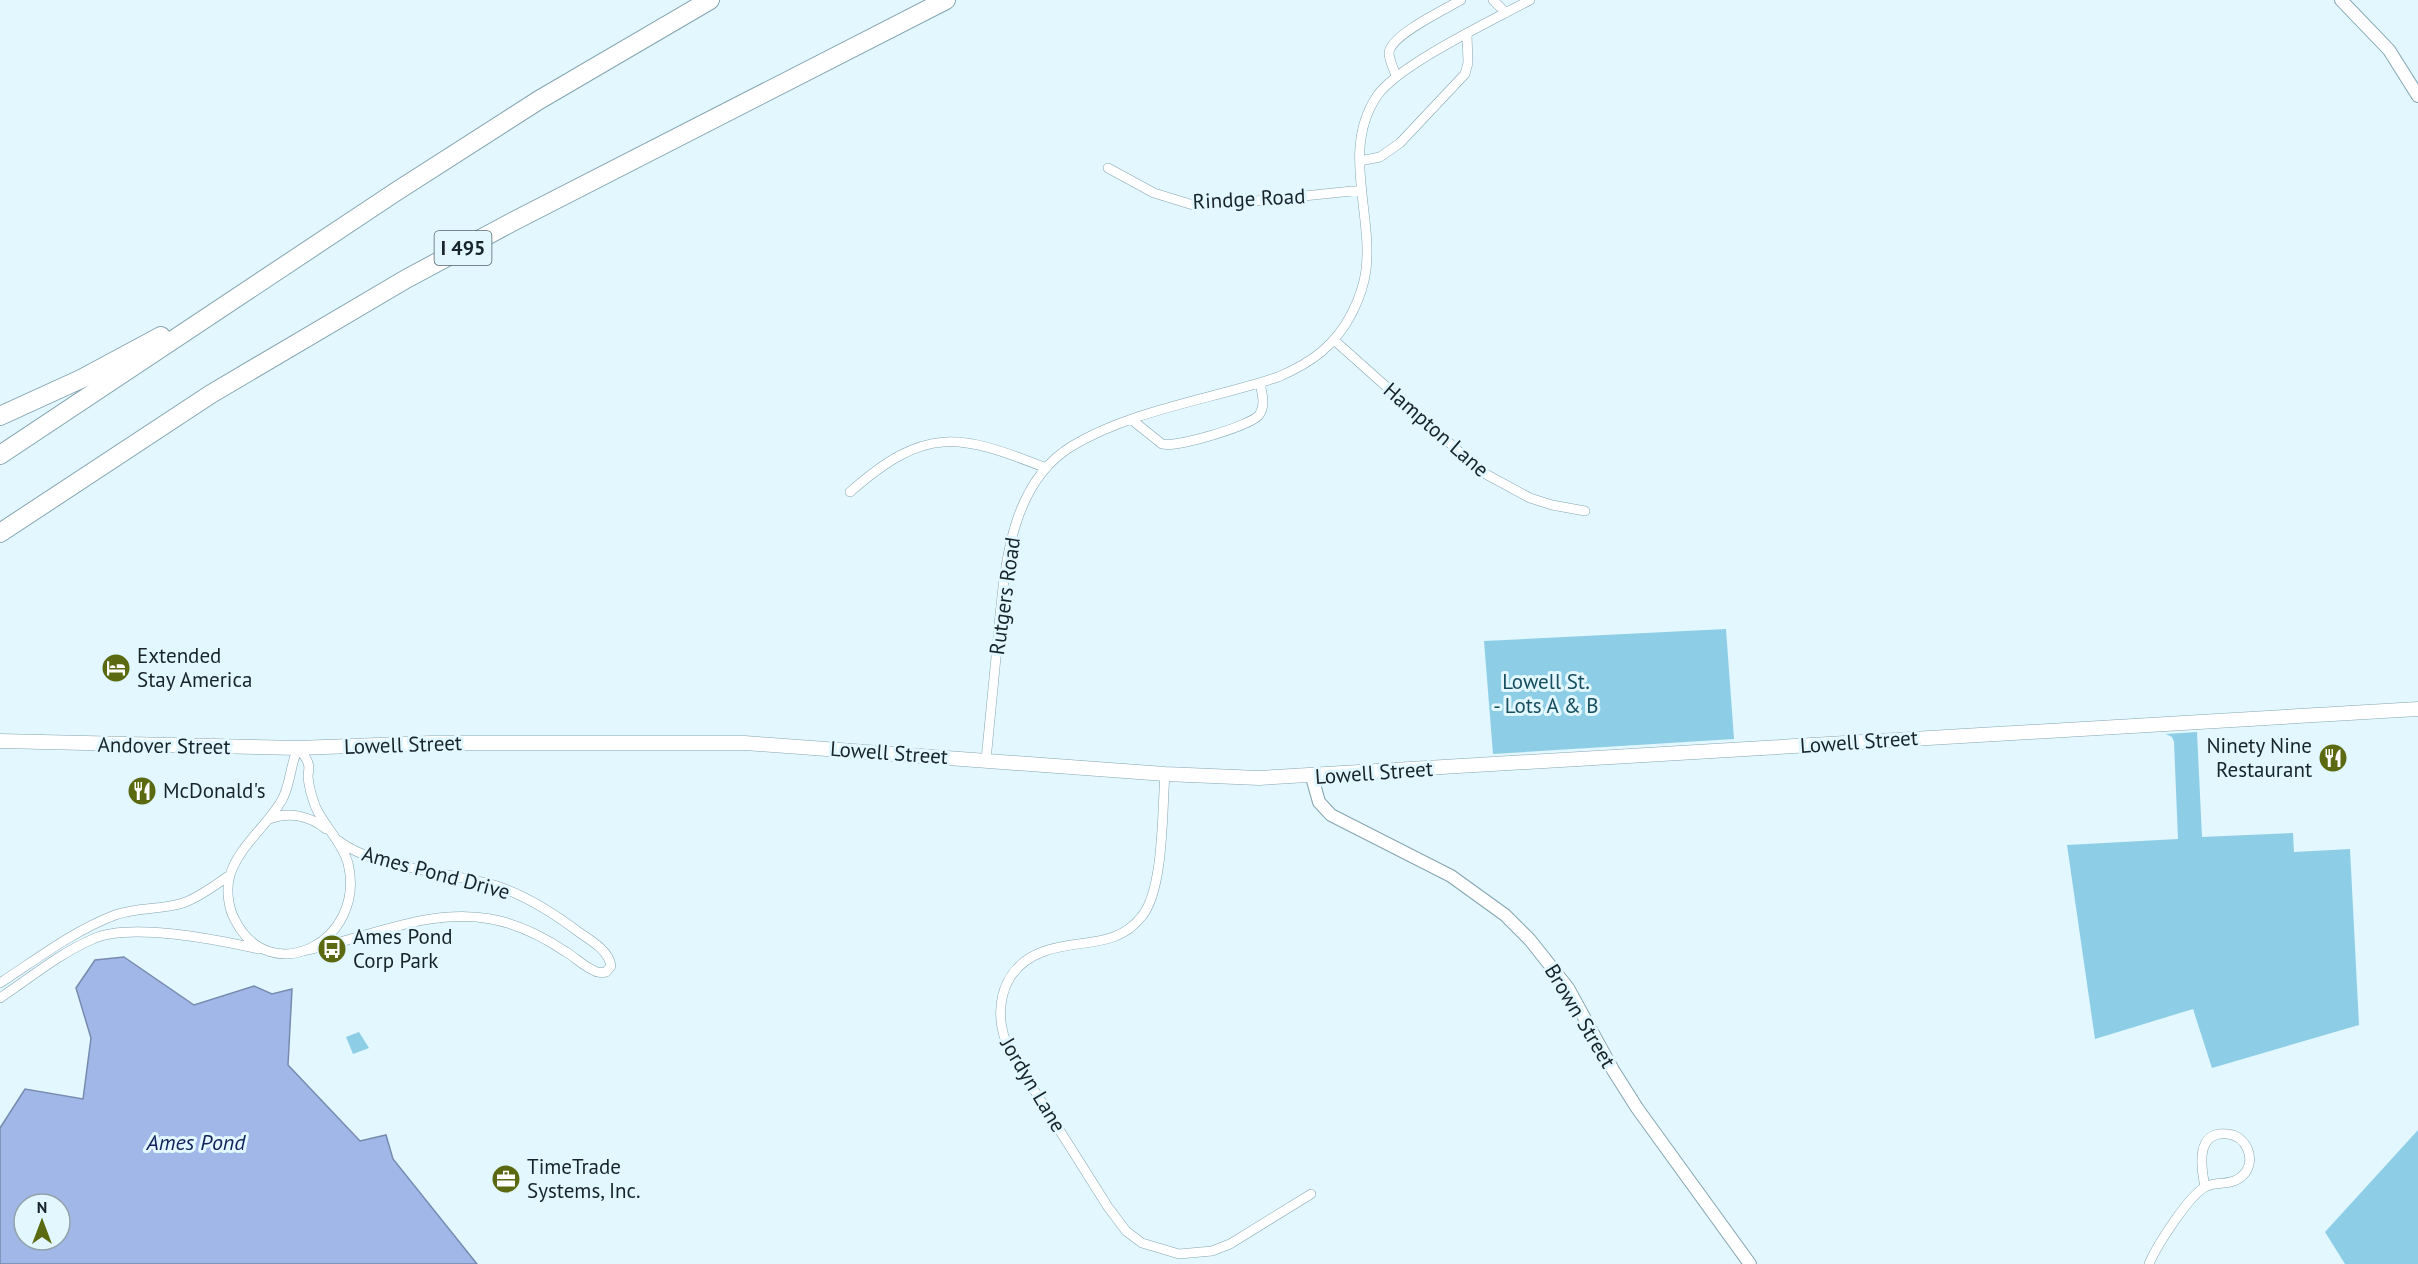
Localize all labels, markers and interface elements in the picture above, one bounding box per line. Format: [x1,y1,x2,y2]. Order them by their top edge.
street label: Rindge Road [1192,182,1306,215]
road number: I 495 [434,231,492,265]
street label: Hampton Lane [1378,376,1495,483]
street label: Rutgers Road [983,535,1026,656]
place label: Extended Stay America [137,642,252,693]
hotel icon: Extended Stay America [100,652,132,684]
park label: Lowell St. - Lots A & B [1493,668,1599,719]
street label: Lowell Street [1799,724,1919,759]
street label: Lowell Street [344,729,462,760]
street label: Andover Street [97,731,231,760]
place label: Ninety Nine Restaurant [2206,732,2312,783]
street label: Lowell Street [829,735,949,770]
restaurant icon: Ninety Nine Restaurant [2317,742,2349,774]
street label: Lowell Street [1314,755,1434,790]
restaurant icon: McDonald's [126,775,158,807]
place label: McDonald's [163,777,266,804]
street label: Ames Pond Drive [359,840,513,905]
place label: Ames Pond Corp Park [353,923,452,974]
bus stop icon: Ames Pond Corp Park [316,933,348,965]
street label: Brown Street [1539,959,1622,1073]
street label: Jordyn Lane [994,1032,1072,1137]
water label: Ames Pond [145,1128,246,1156]
place label: TimeTrade Systems, Inc. [527,1153,640,1204]
office icon: TimeTrade Systems, Inc. [490,1163,522,1195]
north arrow [12,1192,72,1252]
text: N [37,1197,47,1217]

